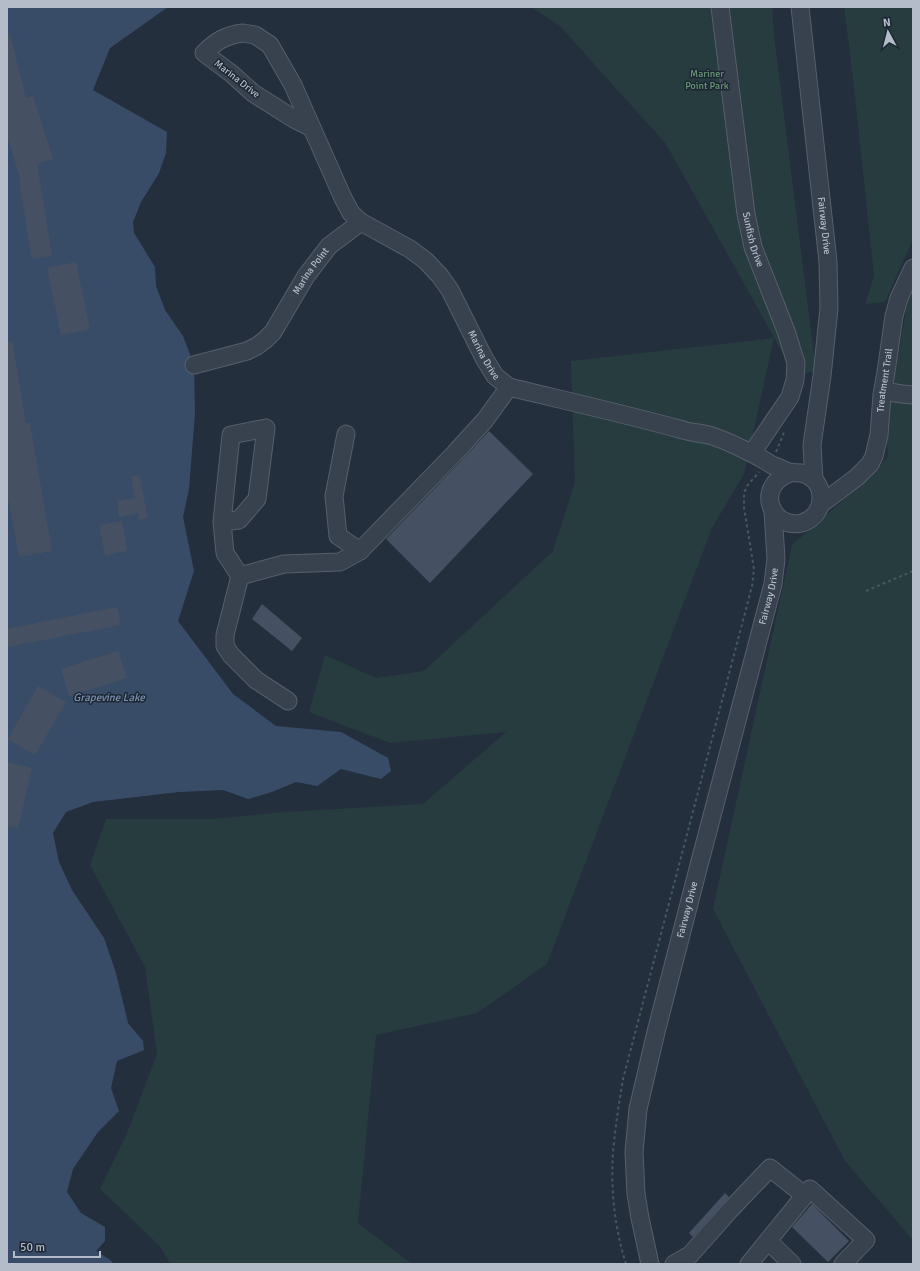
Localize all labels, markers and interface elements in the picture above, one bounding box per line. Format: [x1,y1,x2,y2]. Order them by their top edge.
north arrow [868,12,908,52]
text: N [882,16,891,29]
street label: Marina Drive [212,57,262,101]
park label: Mariner Point Park [685,68,729,92]
street label: Fairway Drive [815,196,833,255]
street label: Sunfish Drive [740,211,766,269]
street label: Marina Point [290,245,332,297]
street label: Marina Drive [465,328,502,383]
street label: Treatment Trail [875,347,895,413]
street label: Fairway Drive [757,567,781,626]
water label: Grapevine Lake [73,691,145,704]
street label: Fairway Drive [674,880,701,939]
scale bar [14,1233,100,1259]
text: 50 m [20,1240,45,1255]

